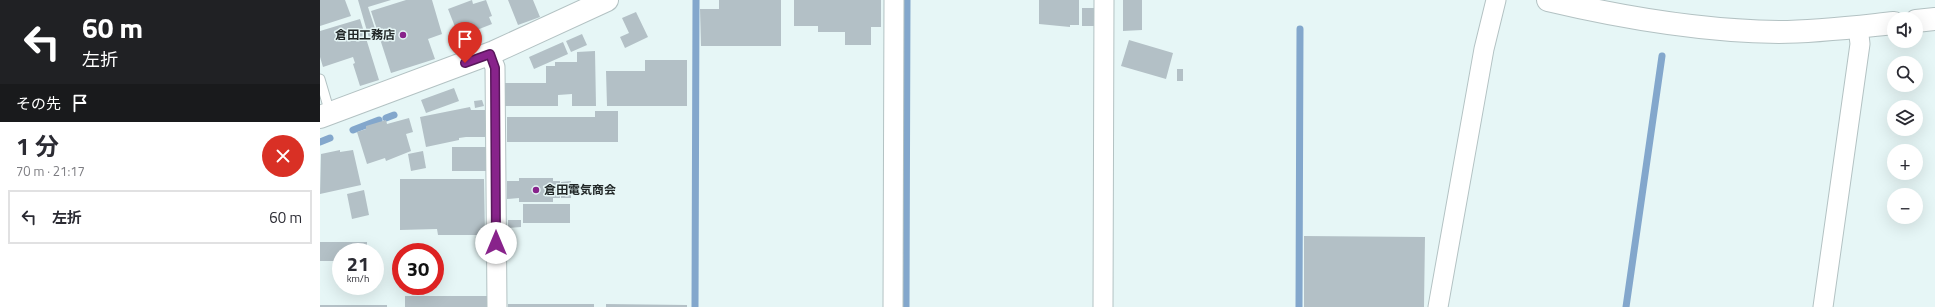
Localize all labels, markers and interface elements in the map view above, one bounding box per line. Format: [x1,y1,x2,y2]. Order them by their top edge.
text: 60 m [82,6,143,49]
map controls [1887,12,1923,224]
button: sound [1887,12,1923,48]
icon: left [16,16,68,68]
pin [448,22,482,63]
place label: 倉田工務店 [335,25,395,44]
icon: arrive [454,28,476,50]
marker: 倉田工務店 [398,30,408,40]
text: 左折 [82,46,118,73]
button: search [1887,56,1923,92]
text: その先 [16,92,61,115]
icon: arrive [69,92,91,114]
button: layers [1887,100,1923,136]
text: 1 分 [16,128,59,164]
button: close [262,135,304,177]
button: + [1887,144,1923,180]
text: 70 m · 21:17 [16,161,85,181]
place label: 倉田電気商会 [544,180,616,199]
marker: 倉田電気商会 [531,185,541,195]
button: − [1887,188,1923,224]
icon: left [18,206,40,228]
text: 左折 [52,206,82,229]
text: 60 m [269,206,302,229]
position arrow [475,222,517,264]
speed limit sign: 30 [392,243,444,295]
text: 21 [347,248,369,279]
text: km/h [347,271,369,286]

